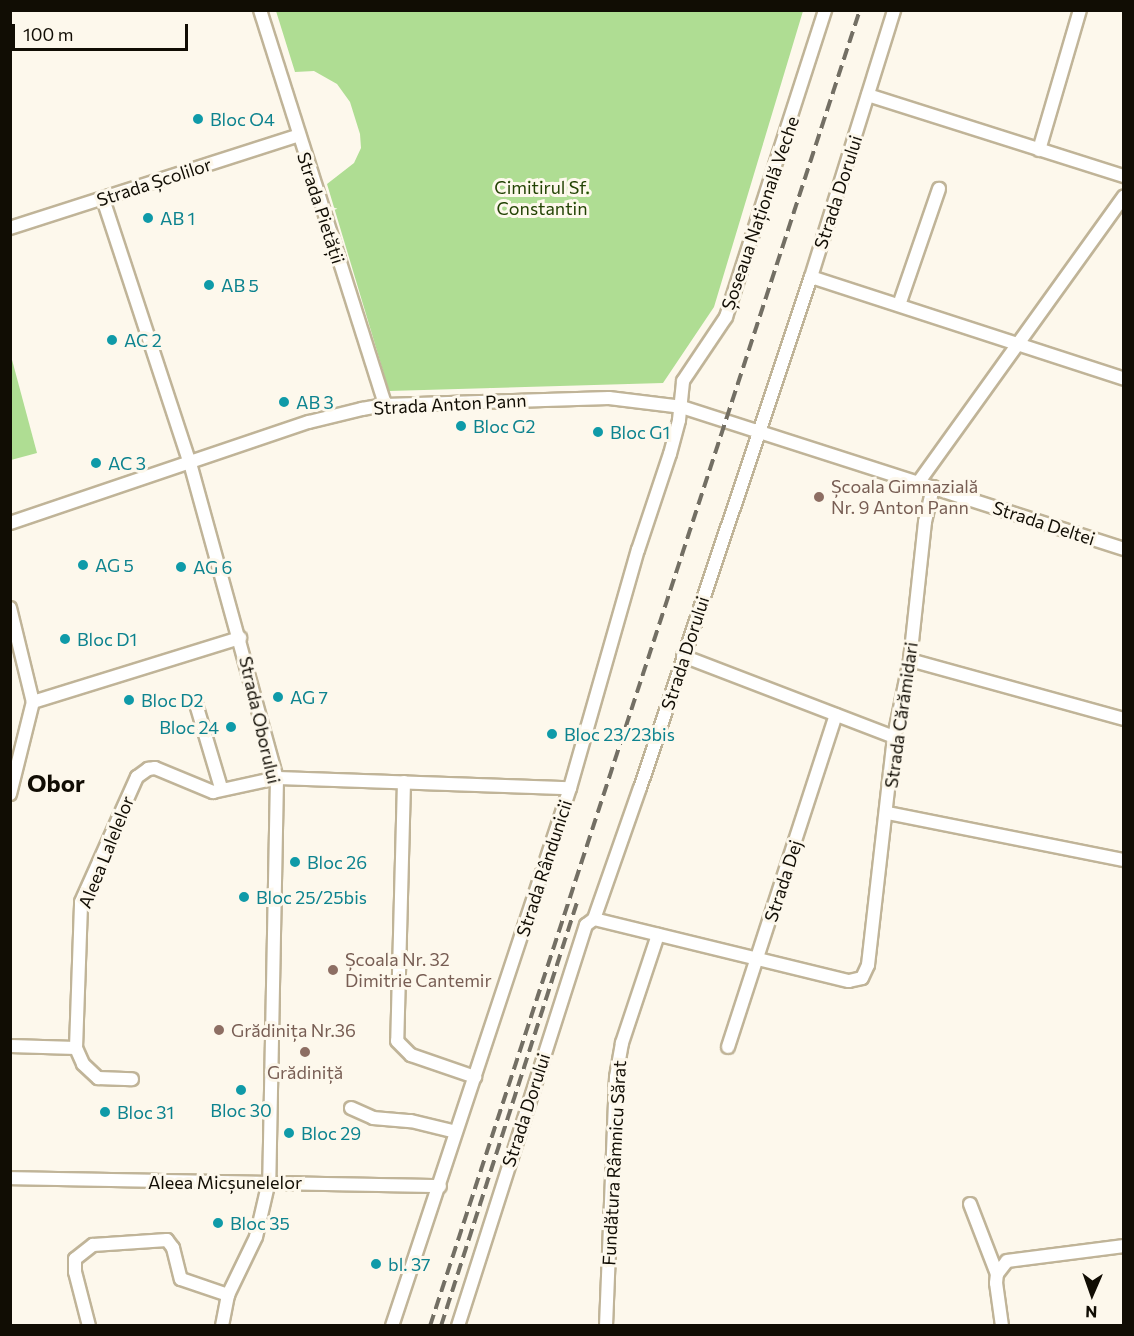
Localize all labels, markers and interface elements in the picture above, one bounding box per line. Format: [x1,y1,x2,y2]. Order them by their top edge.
scale bar [15,12,190,50]
text: 100 m [23,23,73,45]
place label: Bloc O4 [210,108,275,130]
marker: Bloc O4 [191,112,205,126]
street label: Șoseaua Națională Veche [717,113,803,313]
street label: Strada Dorului [810,133,866,251]
street label: Strada Pietății [293,149,349,267]
street label: Strada Școlilor [94,153,214,211]
park label: Cimitirul Sf. Constantin [494,177,590,219]
place label: AB 1 [160,207,195,229]
marker: AB 1 [141,211,155,225]
place label: AB 5 [221,274,259,296]
marker: AB 5 [202,278,216,292]
place label: AC 2 [124,329,162,351]
marker: AC 2 [105,333,119,347]
street label: Strada Anton Pann [373,389,527,419]
place label: AB 3 [296,391,334,413]
marker: AB 3 [277,395,291,409]
place label: Bloc G2 [473,415,535,437]
marker: Bloc G2 [454,419,468,433]
place label: Bloc G1 [610,421,670,443]
marker: Bloc G1 [591,425,605,439]
place label: AC 3 [108,452,146,474]
marker: AC 3 [89,456,103,470]
place label: Școala Gimnazială Nr. 9 Anton Pann [831,476,978,518]
marker: Școala Gimnazială Nr. 9 Anton Pann [812,490,826,504]
street label: Strada Deltei [990,496,1098,550]
place label: AG 5 [95,554,134,576]
place label: AG 6 [193,556,232,578]
marker: AG 5 [76,558,90,572]
marker: AG 6 [174,560,188,574]
street label: Strada Dorului [657,594,713,712]
place label: Bloc D1 [77,628,137,650]
marker: Bloc D1 [58,632,72,646]
street label: Strada Cărămidari [880,641,922,789]
street label: Strada Oborului [235,654,285,786]
place label: AG 7 [290,686,328,708]
place label: Bloc D2 [141,689,204,711]
marker: AG 7 [271,690,285,704]
marker: Bloc D2 [122,693,136,707]
place label: Bloc 24 [159,716,219,738]
marker: Bloc 24 [224,720,238,734]
place label: Bloc 23/23bis [564,723,675,745]
marker: Bloc 23/23bis [545,727,559,741]
district label: Obor [27,769,85,797]
street label: Aleea Lalelelor [74,793,138,911]
street label: Strada Rândunicii [512,797,576,939]
street label: Strada Dej [760,837,806,925]
place label: Bloc 26 [307,851,367,873]
marker: Bloc 26 [288,855,302,869]
place label: Bloc 25/25bis [256,886,367,908]
marker: Bloc 25/25bis [237,890,251,904]
place label: Școala Nr. 32 Dimitrie Cantemir [345,949,492,992]
marker: Școala Nr. 32 Dimitrie Cantemir [326,963,340,977]
place label: Grădinița Nr.36 [231,1019,356,1041]
marker: Grădinița Nr.36 [212,1023,226,1037]
marker: Grădiniță [298,1045,312,1059]
street label: Strada Dorului [498,1051,554,1169]
street label: Fundătura Râmnicu Sărat [598,1060,630,1266]
place label: Grădiniță [267,1061,343,1083]
marker: Bloc 30 [234,1083,248,1097]
place label: Bloc 30 [210,1099,272,1121]
place label: Bloc 31 [117,1101,174,1123]
marker: Bloc 31 [98,1105,112,1119]
place label: Bloc 29 [301,1122,361,1144]
marker: Bloc 29 [282,1126,296,1140]
street label: Aleea Micșunelelor [148,1171,302,1193]
place label: Bloc 35 [230,1212,290,1234]
marker: Bloc 35 [211,1216,225,1230]
place label: bl. 37 [388,1253,431,1275]
marker: bl. 37 [369,1257,383,1271]
north arrow [1062,1264,1122,1324]
text: N [1085,1303,1098,1322]

